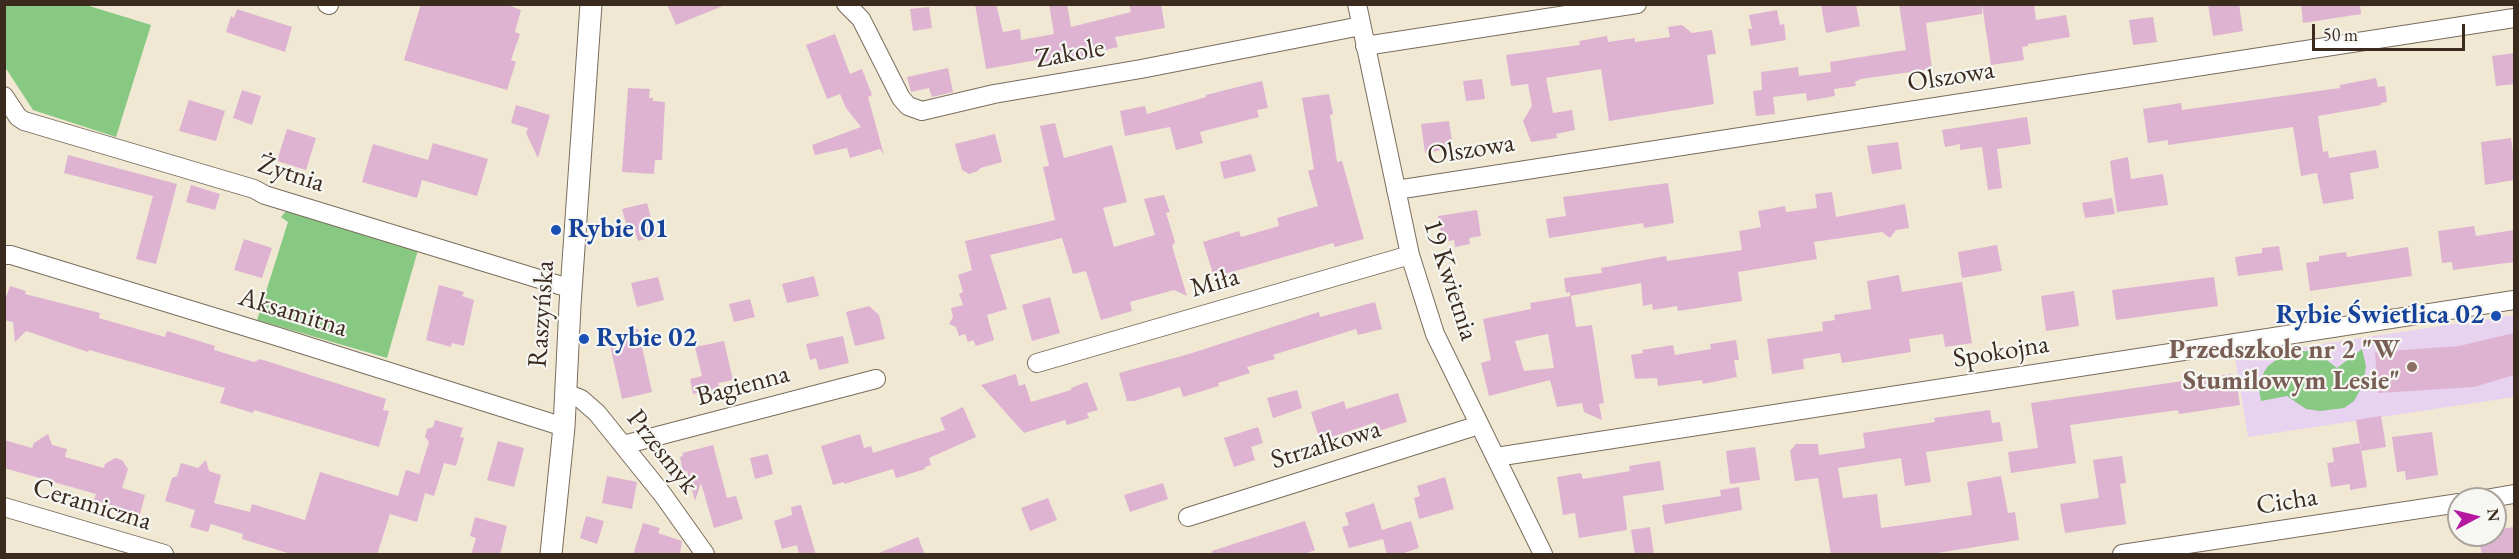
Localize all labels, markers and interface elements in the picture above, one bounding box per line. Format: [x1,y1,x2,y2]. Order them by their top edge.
scale bar [2315,12,2468,50]
text: 50 m [2323,23,2358,46]
street label: Zakole [1033,32,1107,76]
street label: Olszowa [1905,54,1997,100]
street label: Olszowa [1425,127,1517,173]
street label: Żytnia [254,148,328,200]
place label: Rybie 01 [568,214,669,246]
street label: 19 Kwietnia [1415,215,1485,345]
marker: Rybie 01 [549,223,563,237]
street label: Raszyńska [522,259,562,369]
street label: Miła [1187,261,1243,305]
street label: Aksamitna [235,281,351,345]
place label: Rybie Świetlica 02 [2276,300,2484,332]
marker: Rybie Świetlica 02 [2489,309,2503,323]
place label: Rybie 02 [596,323,697,355]
street label: Spokojna [1951,328,2051,376]
marker: Rybie 02 [577,332,591,346]
place label: Przedszkole nr 2 "W Stumilowym Lesie" [2169,335,2400,398]
street label: Bagienna [693,358,793,414]
marker: Przedszkole nr 2 "W Stumilowym Lesie" [2405,360,2419,374]
street label: Przesmyk [619,404,705,500]
street label: Strzałkowa [1267,413,1385,477]
street label: Ceramiczna [29,472,155,538]
street label: Cicha [2254,481,2320,523]
north arrow [2447,487,2507,547]
text: N [2482,507,2505,523]

